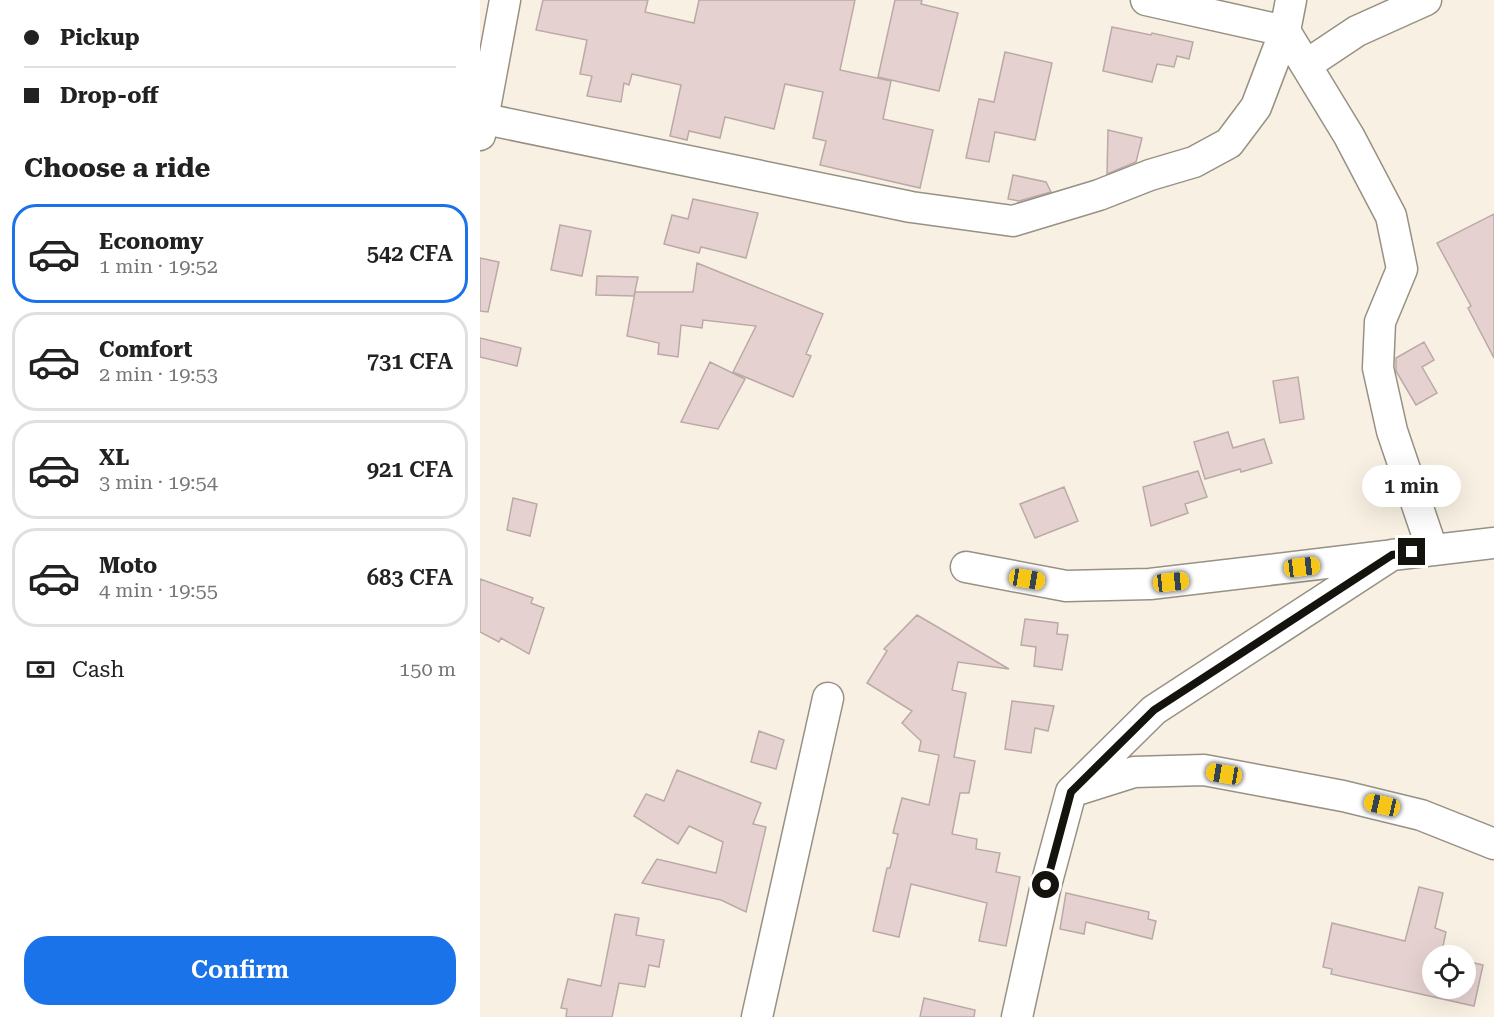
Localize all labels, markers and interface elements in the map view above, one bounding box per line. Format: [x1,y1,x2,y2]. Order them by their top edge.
text: Pickup [60,25,140,50]
text: Drop-off [60,83,158,108]
text: Choose a ride [24,152,210,184]
icon: car [27,227,81,281]
text: Economy [99,229,203,254]
text: 542 CFA [367,241,453,266]
text: 1 min · 19:52 [99,254,218,278]
icon: car [27,335,81,389]
text: Comfort [99,337,192,362]
text: 731 CFA [367,349,453,374]
text: 2 min · 19:53 [99,362,218,386]
icon: car [27,443,81,497]
text: XL [99,445,129,470]
text: 921 CFA [367,457,453,482]
callout: 1 min [1362,465,1462,507]
text: 3 min · 19:54 [99,470,218,494]
text: 1 min [1384,474,1439,498]
route end [1398,538,1425,565]
icon: car [27,551,81,605]
text: Moto [99,553,157,578]
car [1283,556,1321,578]
text: 683 CFA [367,565,453,590]
car [1008,567,1046,591]
car [1152,571,1190,593]
text: 4 min · 19:55 [99,578,218,602]
icon: cash [24,653,57,686]
text: Cash [72,657,124,682]
text: 150 m [399,657,456,681]
car [1205,762,1243,786]
car [1362,792,1402,818]
route start [1032,871,1059,898]
button: Confirm [24,936,456,1005]
map controls [1422,945,1476,999]
button: locate [1422,945,1476,999]

